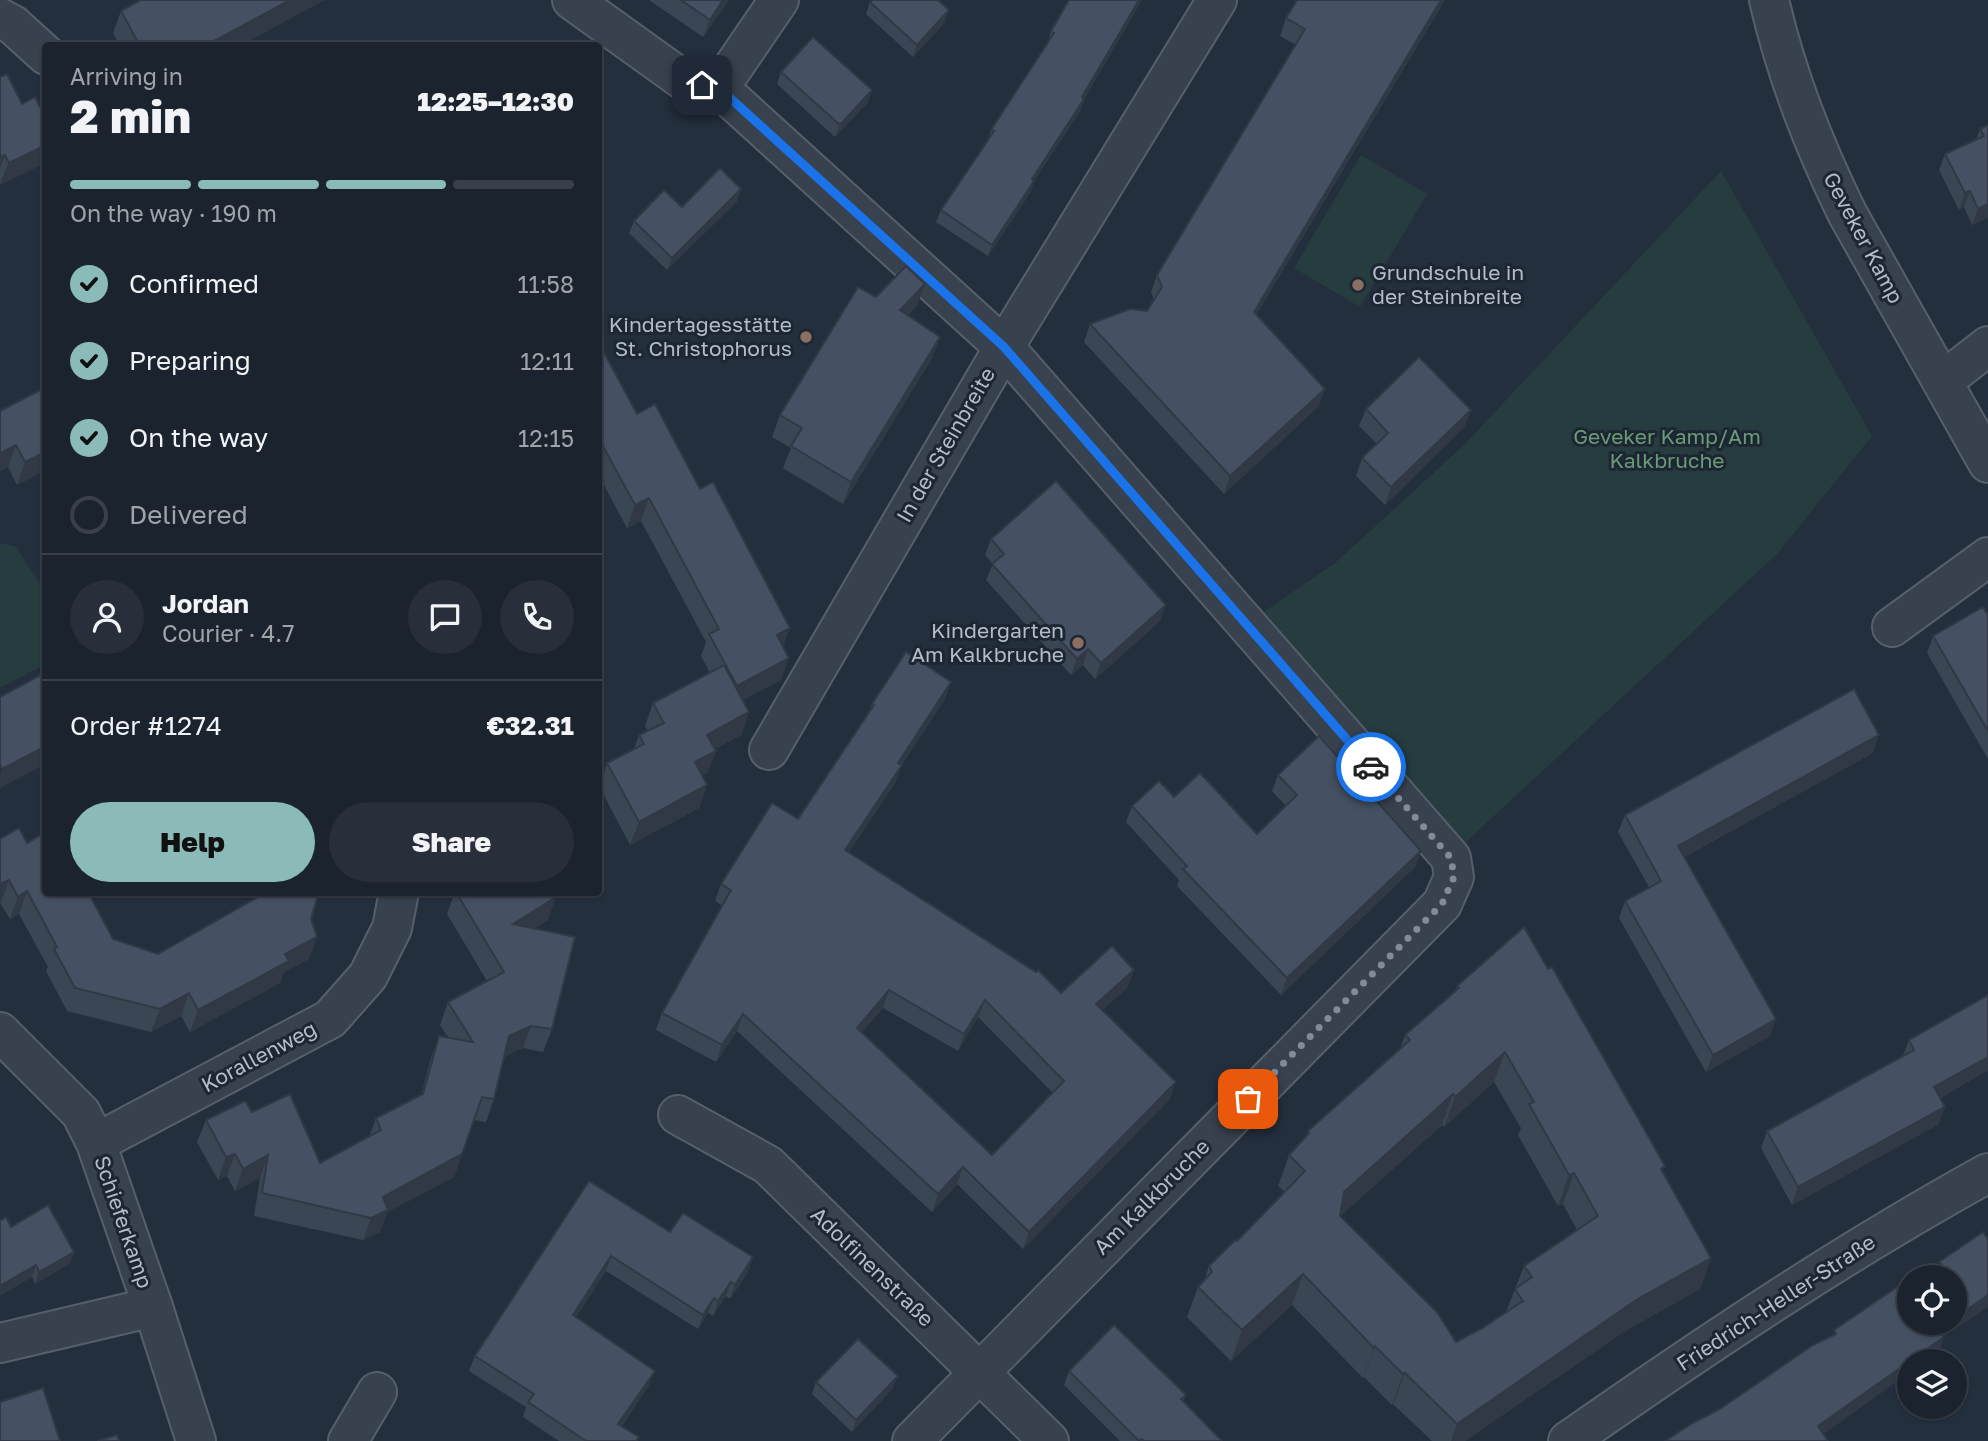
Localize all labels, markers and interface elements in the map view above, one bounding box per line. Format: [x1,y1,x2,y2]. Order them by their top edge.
pin [672,55,732,115]
text: Arriving in [70,62,183,90]
icon: home [683,66,721,104]
text: 12:25–12:30 [417,86,574,117]
text: 2 min [70,88,191,143]
street label: Geveker Kamp [1818,168,1909,308]
text: On the way · 190 m [70,199,277,227]
place label: Grundschule in der Steinbreite [1372,259,1524,309]
icon: check [70,265,108,303]
text: Confirmed [129,268,259,299]
text: 11:58 [517,270,574,298]
marker: Grundschule in der Steinbreite [1350,277,1366,293]
place label: Kindertagesstätte St. Christophorus [609,311,792,361]
marker: Kindertagesstätte St. Christophorus [798,329,814,345]
icon: check [70,342,108,380]
text: Preparing [129,345,251,376]
text: 12:11 [520,347,574,375]
street label: In der Steinbreite [890,362,1000,527]
icon: check [70,419,108,457]
text: On the way [129,422,268,453]
park label: Geveker Kamp/Am Kalkbruche [1573,423,1761,473]
text: 12:15 [518,424,574,452]
text: Delivered [129,499,248,530]
button: person [70,580,144,654]
button: chat [408,580,482,654]
button: phone [500,580,574,654]
text: Jordan [162,588,249,619]
place label: Kindergarten Am Kalkbruche [911,617,1064,667]
text: Courier · 4.7 [162,619,294,647]
marker: Kindergarten Am Kalkbruche [1070,635,1086,651]
text: Order #1274 [70,710,222,741]
text: €32.31 [486,710,574,741]
courier [1336,732,1406,802]
icon: car [1352,748,1390,786]
button: Help [70,802,315,882]
button: Share [329,802,574,882]
street label: Korallenweg [197,1015,320,1097]
pin [1218,1069,1278,1129]
icon: bag [1229,1080,1267,1118]
street label: Am Kalkbruche [1088,1133,1215,1260]
street label: Schieferkamp [89,1152,159,1291]
street label: Adolfinenstraße [806,1201,940,1331]
street label: Friedrich-Heller-Straße [1671,1228,1880,1376]
map controls [1897,1265,1967,1419]
button: locate [1897,1265,1967,1335]
button: layers [1897,1349,1967,1419]

